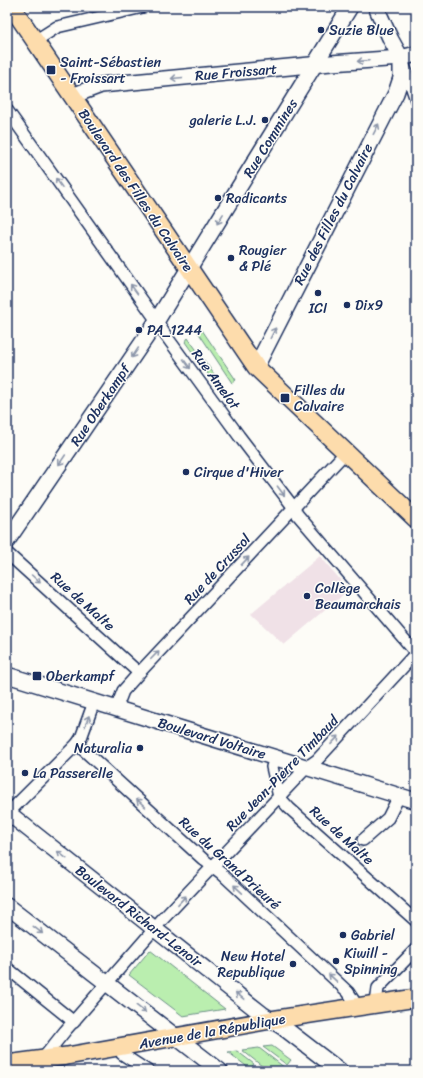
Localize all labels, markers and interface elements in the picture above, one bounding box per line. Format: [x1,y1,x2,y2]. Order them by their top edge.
place label: Suzie Blue [329,18,394,43]
marker: Suzie Blue [316,25,326,35]
place label: Saint-Sébastien - Froissart [60,50,162,91]
street label: Rue Froissart [194,56,278,89]
one-way arrow [357,58,370,65]
marker: Saint-Sébastien - Froissart [45,64,57,76]
one-way arrow [171,74,184,81]
street label: Rue Commines [236,93,305,183]
street label: Boulevard des Filles du Calvaire [71,103,200,277]
place label: galerie L.J. [189,108,257,133]
marker: galerie L.J. [260,115,270,125]
one-way arrow [373,123,381,135]
street label: Rue des Filles du Calvaire [287,139,380,290]
one-way arrow [55,178,63,189]
place label: Radicants [226,186,288,211]
marker: Radicants [213,193,223,203]
one-way arrow [216,213,224,224]
place label: Rougier & Plé [239,238,287,279]
marker: Rougier & Plé [226,253,236,263]
one-way arrow [130,284,138,295]
marker: ICI [313,288,323,298]
place label: Dix9 [355,293,383,318]
place label: ICI [308,296,328,321]
marker: Dix9 [342,300,352,310]
place label: PA_1244 [147,318,202,343]
marker: PA_1244 [134,325,144,335]
one-way arrow [270,327,278,339]
street label: Rue Amelot [185,344,247,416]
one-way arrow [131,347,139,358]
street label: Rue Oberkampf [64,357,138,452]
one-way arrow [183,359,191,370]
place label: Filles du Calvaire [294,378,345,419]
marker: Filles du Calvaire [279,392,291,404]
one-way arrow [58,455,66,466]
place label: Cirque d'Hiver [194,460,284,485]
marker: Cirque d'Hiver [181,467,191,477]
one-way arrow [276,486,285,497]
street label: Rue de Crussol [178,527,258,611]
one-way arrow [240,556,249,566]
street label: Rue de Malte [45,565,121,637]
one-way arrow [31,574,41,583]
place label: Collège Beaumarchais [315,576,401,617]
marker: Collège Beaumarchais [302,591,312,601]
one-way arrow [150,650,160,660]
place label: Oberkampf [46,664,116,689]
marker: Oberkampf [31,670,43,682]
street label: Rue Jean-Pierre Timbaud [220,708,346,837]
street label: Boulevard Voltaire [155,710,269,767]
one-way arrow [83,715,91,727]
one-way arrow [330,735,340,745]
place label: Naturalia [74,736,133,761]
marker: Naturalia [135,743,145,753]
place label: La Passerelle [33,761,113,786]
marker: La Passerelle [20,768,30,778]
one-way arrow [136,798,146,808]
street label: Rue de Malte [304,799,380,871]
street label: Rue du Grand Prieuré [173,810,287,916]
one-way arrow [56,850,67,859]
street label: Boulevard Richard-Lenoir [70,859,209,975]
one-way arrow [233,884,243,894]
one-way arrow [177,894,186,905]
place label: Gabriel [351,923,396,948]
one-way arrow [32,925,43,934]
marker: Gabriel [338,930,348,940]
place label: Kiwill - Spinning [344,941,398,982]
place label: New Hotel Republique [218,944,286,985]
marker: Kiwill - Spinning [331,956,341,966]
marker: New Hotel Republique [288,959,298,969]
one-way arrow [328,973,338,983]
one-way arrow [235,992,246,1001]
one-way arrow [135,1005,146,1013]
street label: Avenue de la République [136,1006,287,1057]

